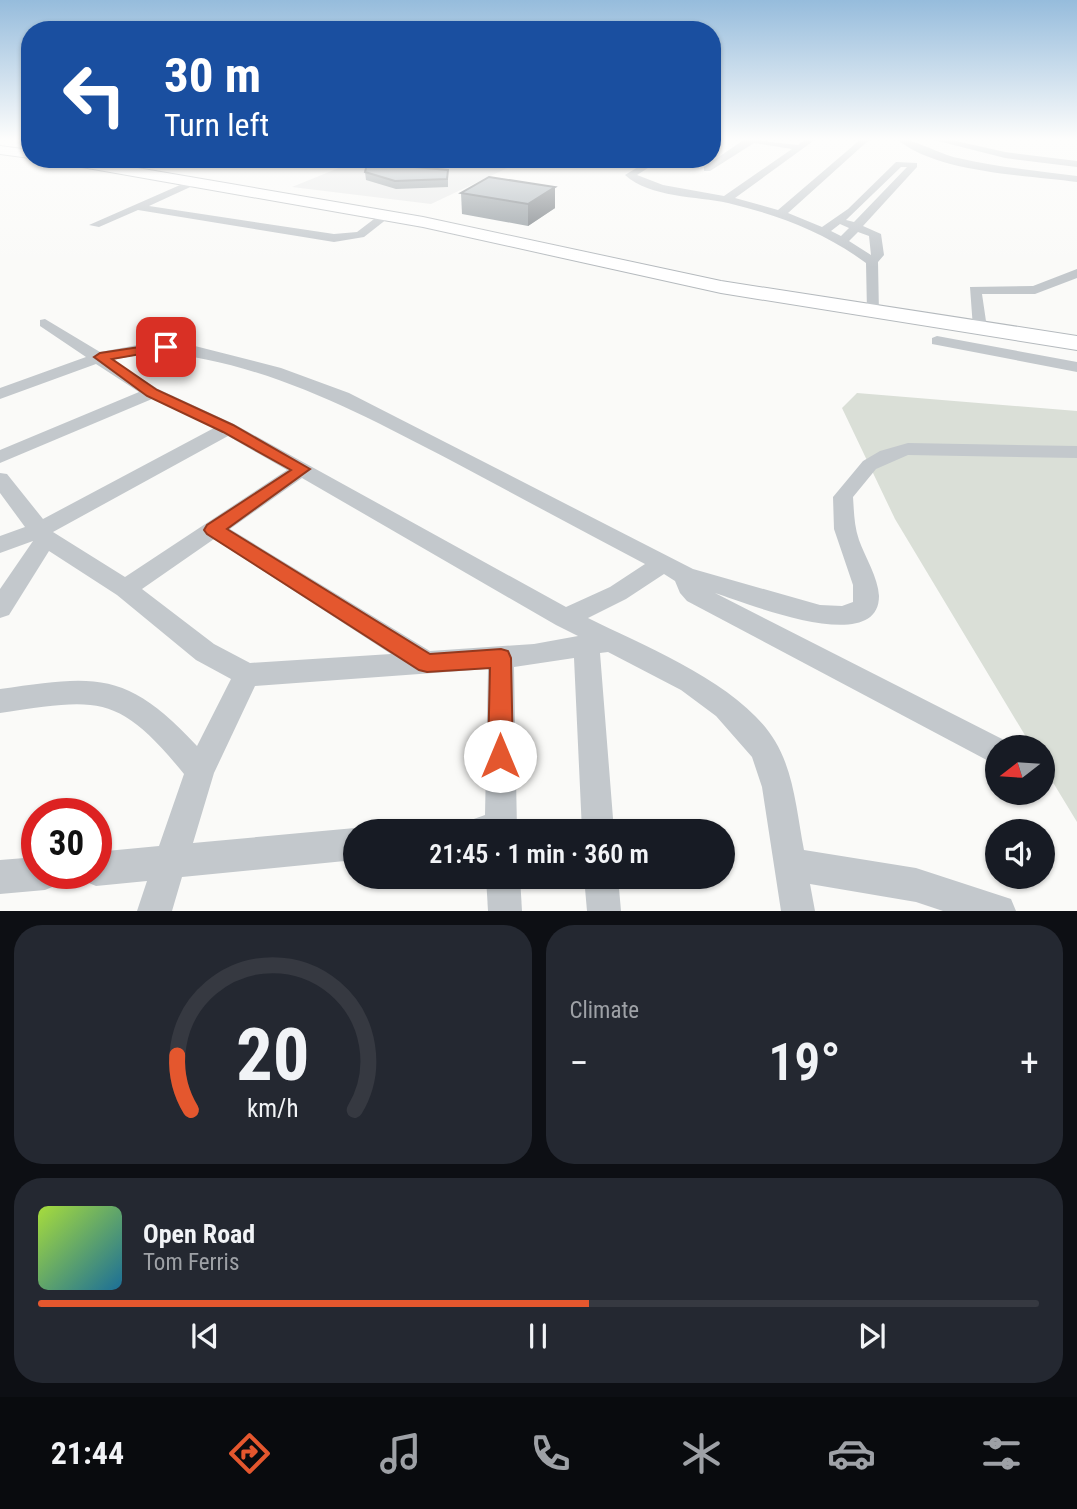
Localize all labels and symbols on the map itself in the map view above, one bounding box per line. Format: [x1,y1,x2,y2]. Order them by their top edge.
pin [136,317,196,377]
position arrow [463,719,537,793]
north arrow [985,735,1055,805]
speed limit sign: 30 [21,798,112,889]

